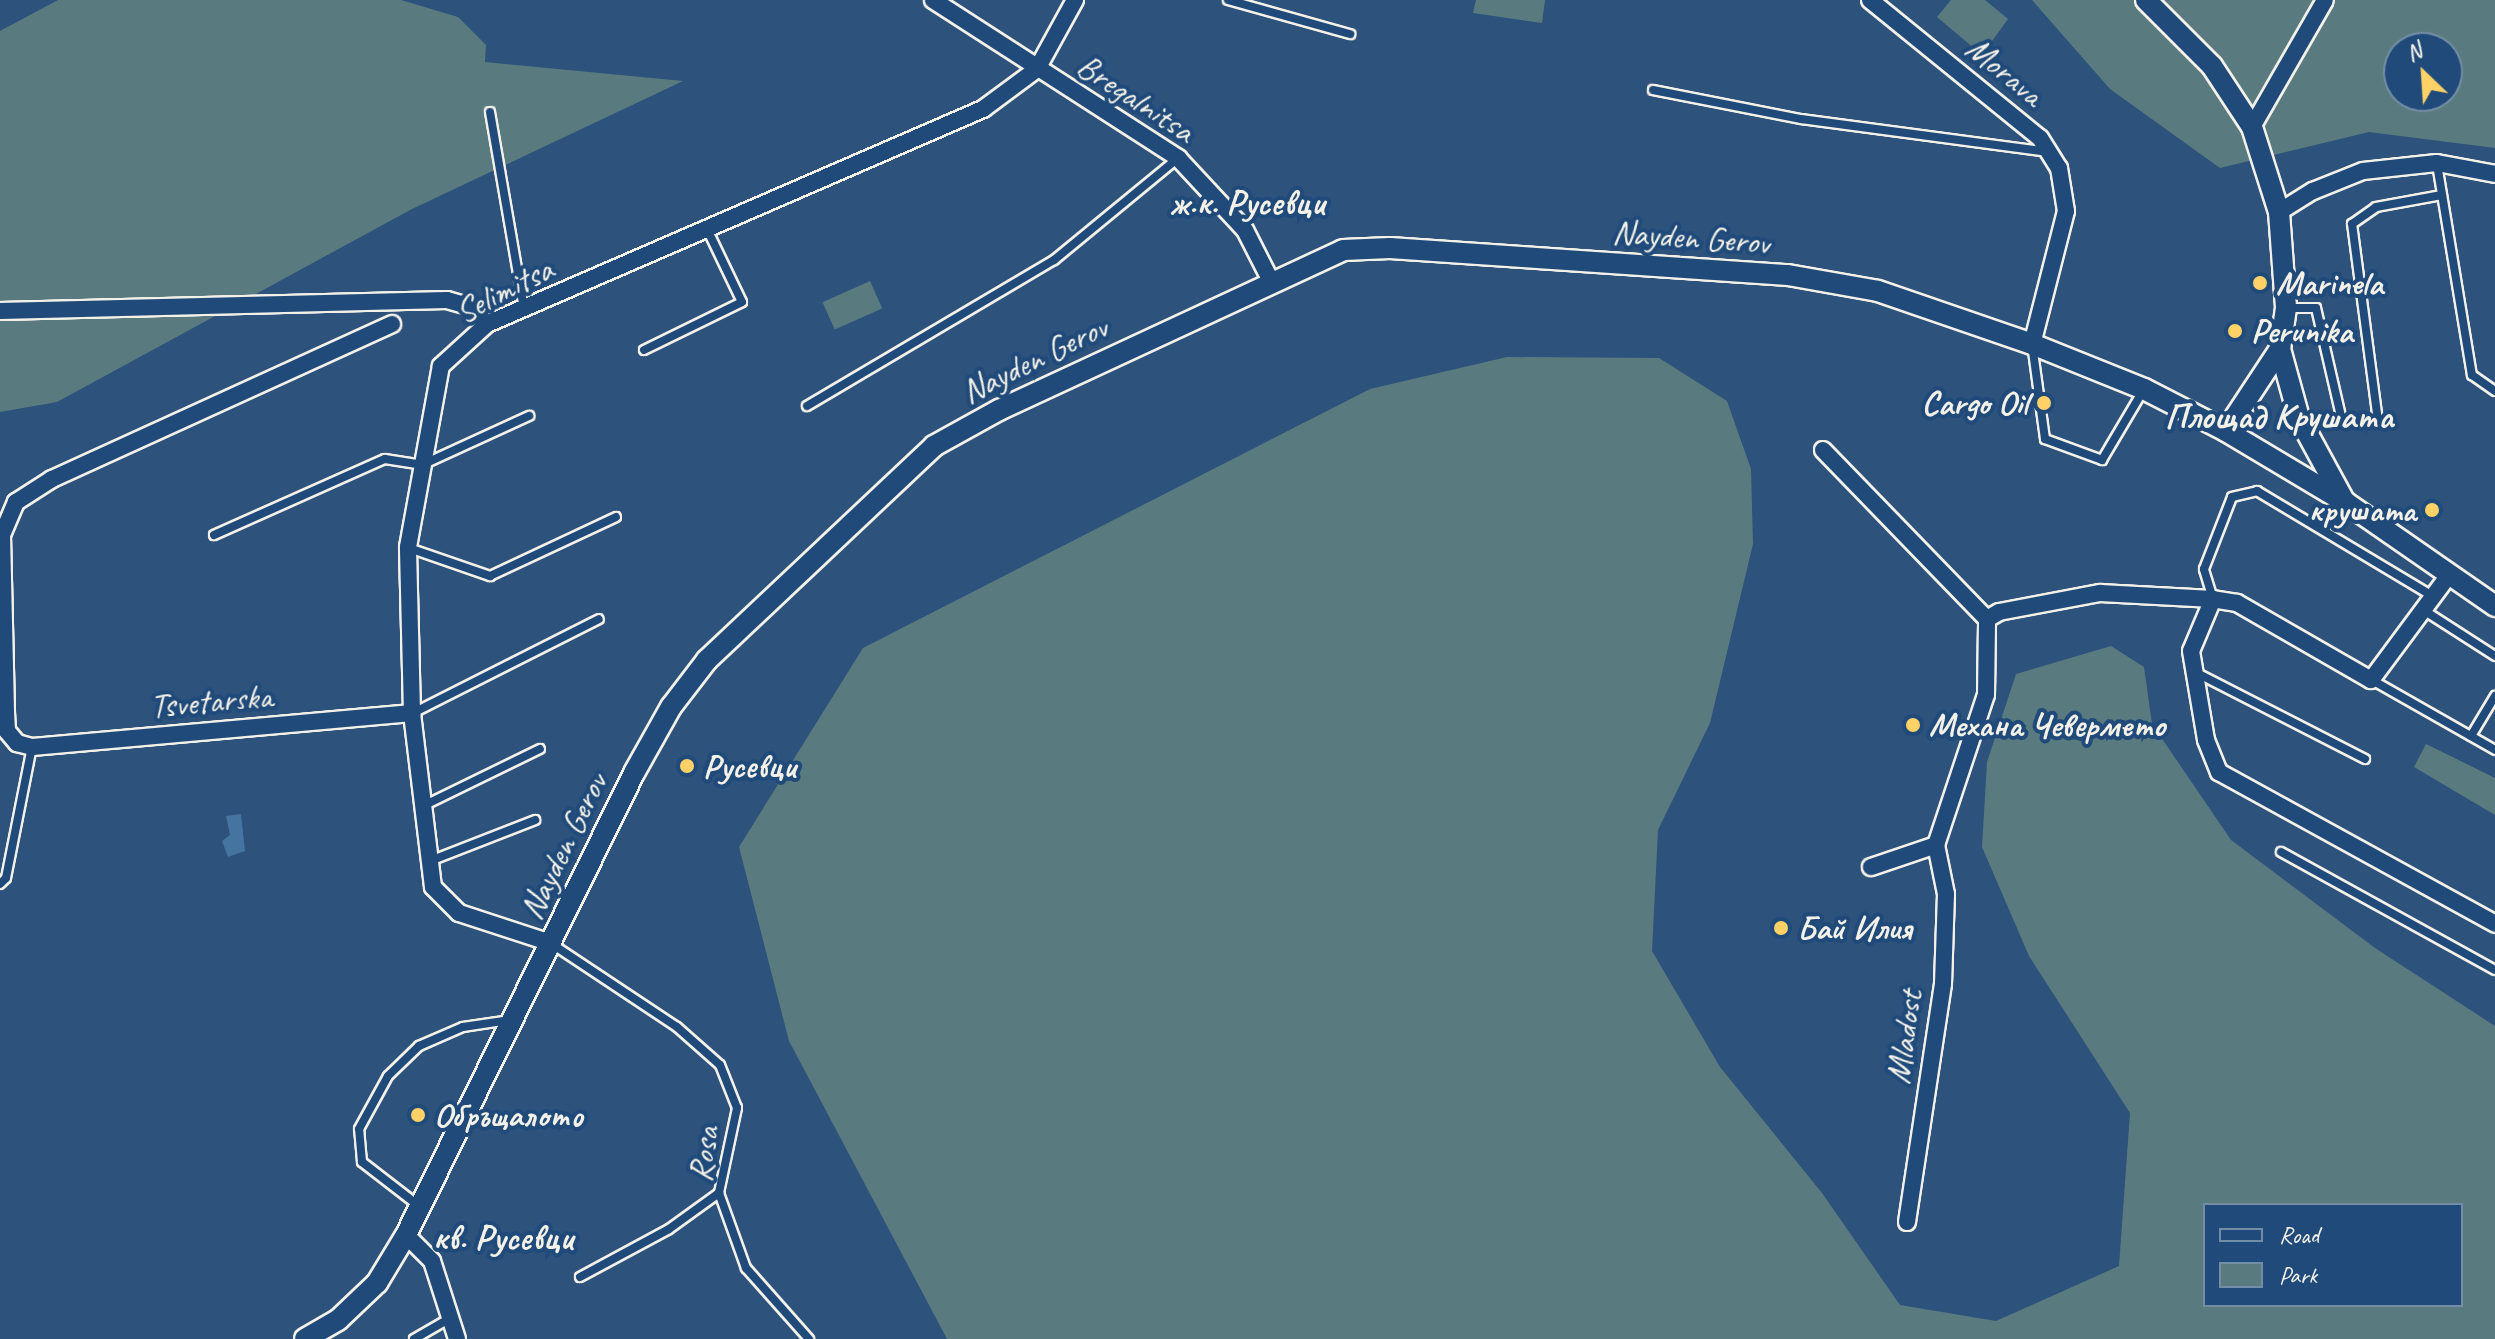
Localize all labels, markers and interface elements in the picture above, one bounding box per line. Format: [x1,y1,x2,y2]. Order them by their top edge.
street label: Morava [1958,28,2052,114]
north arrow [2383,32,2463,112]
text: N [2402,36,2426,68]
street label: Bregalnitsa [1070,45,1202,151]
district label: ж.к. Русевци [1169,181,1325,225]
street label: Nayden Gerov [1611,211,1771,263]
street label: Selimitsa [448,248,560,332]
place label: Marinela [2276,263,2383,303]
marker: Marinela [2251,274,2269,292]
street label: Nayden Gerov [954,306,1114,412]
place label: Perunika [2251,311,2353,351]
marker: Perunika [2226,322,2244,340]
place label: Cargo Oil [1921,383,2028,423]
marker: Cargo Oil [2035,394,2053,412]
district label: Площад Крушата [2165,395,2393,439]
place label: крушата [2308,490,2416,530]
marker: крушата [2423,501,2441,519]
street label: Tsvetarska [149,675,273,727]
place label: Механа Чевермето [1929,705,2163,745]
marker: Механа Чевермето [1904,716,1922,734]
place label: Русевци [703,746,796,786]
marker: Русевци [678,757,696,775]
street label: Nayden Gerov [510,766,616,926]
place label: Бай Илия [1797,908,1912,948]
marker: Бай Илия [1772,919,1790,937]
street label: Mladost [1877,988,1931,1086]
place label: Обръщалото [434,1095,583,1135]
marker: Обръщалото [409,1106,427,1124]
street label: Rosa [679,1124,727,1184]
legend [2203,1203,2463,1307]
district label: кв. Русевци [433,1216,573,1260]
text: Road [2279,1220,2319,1250]
text: Park [2279,1260,2317,1290]

